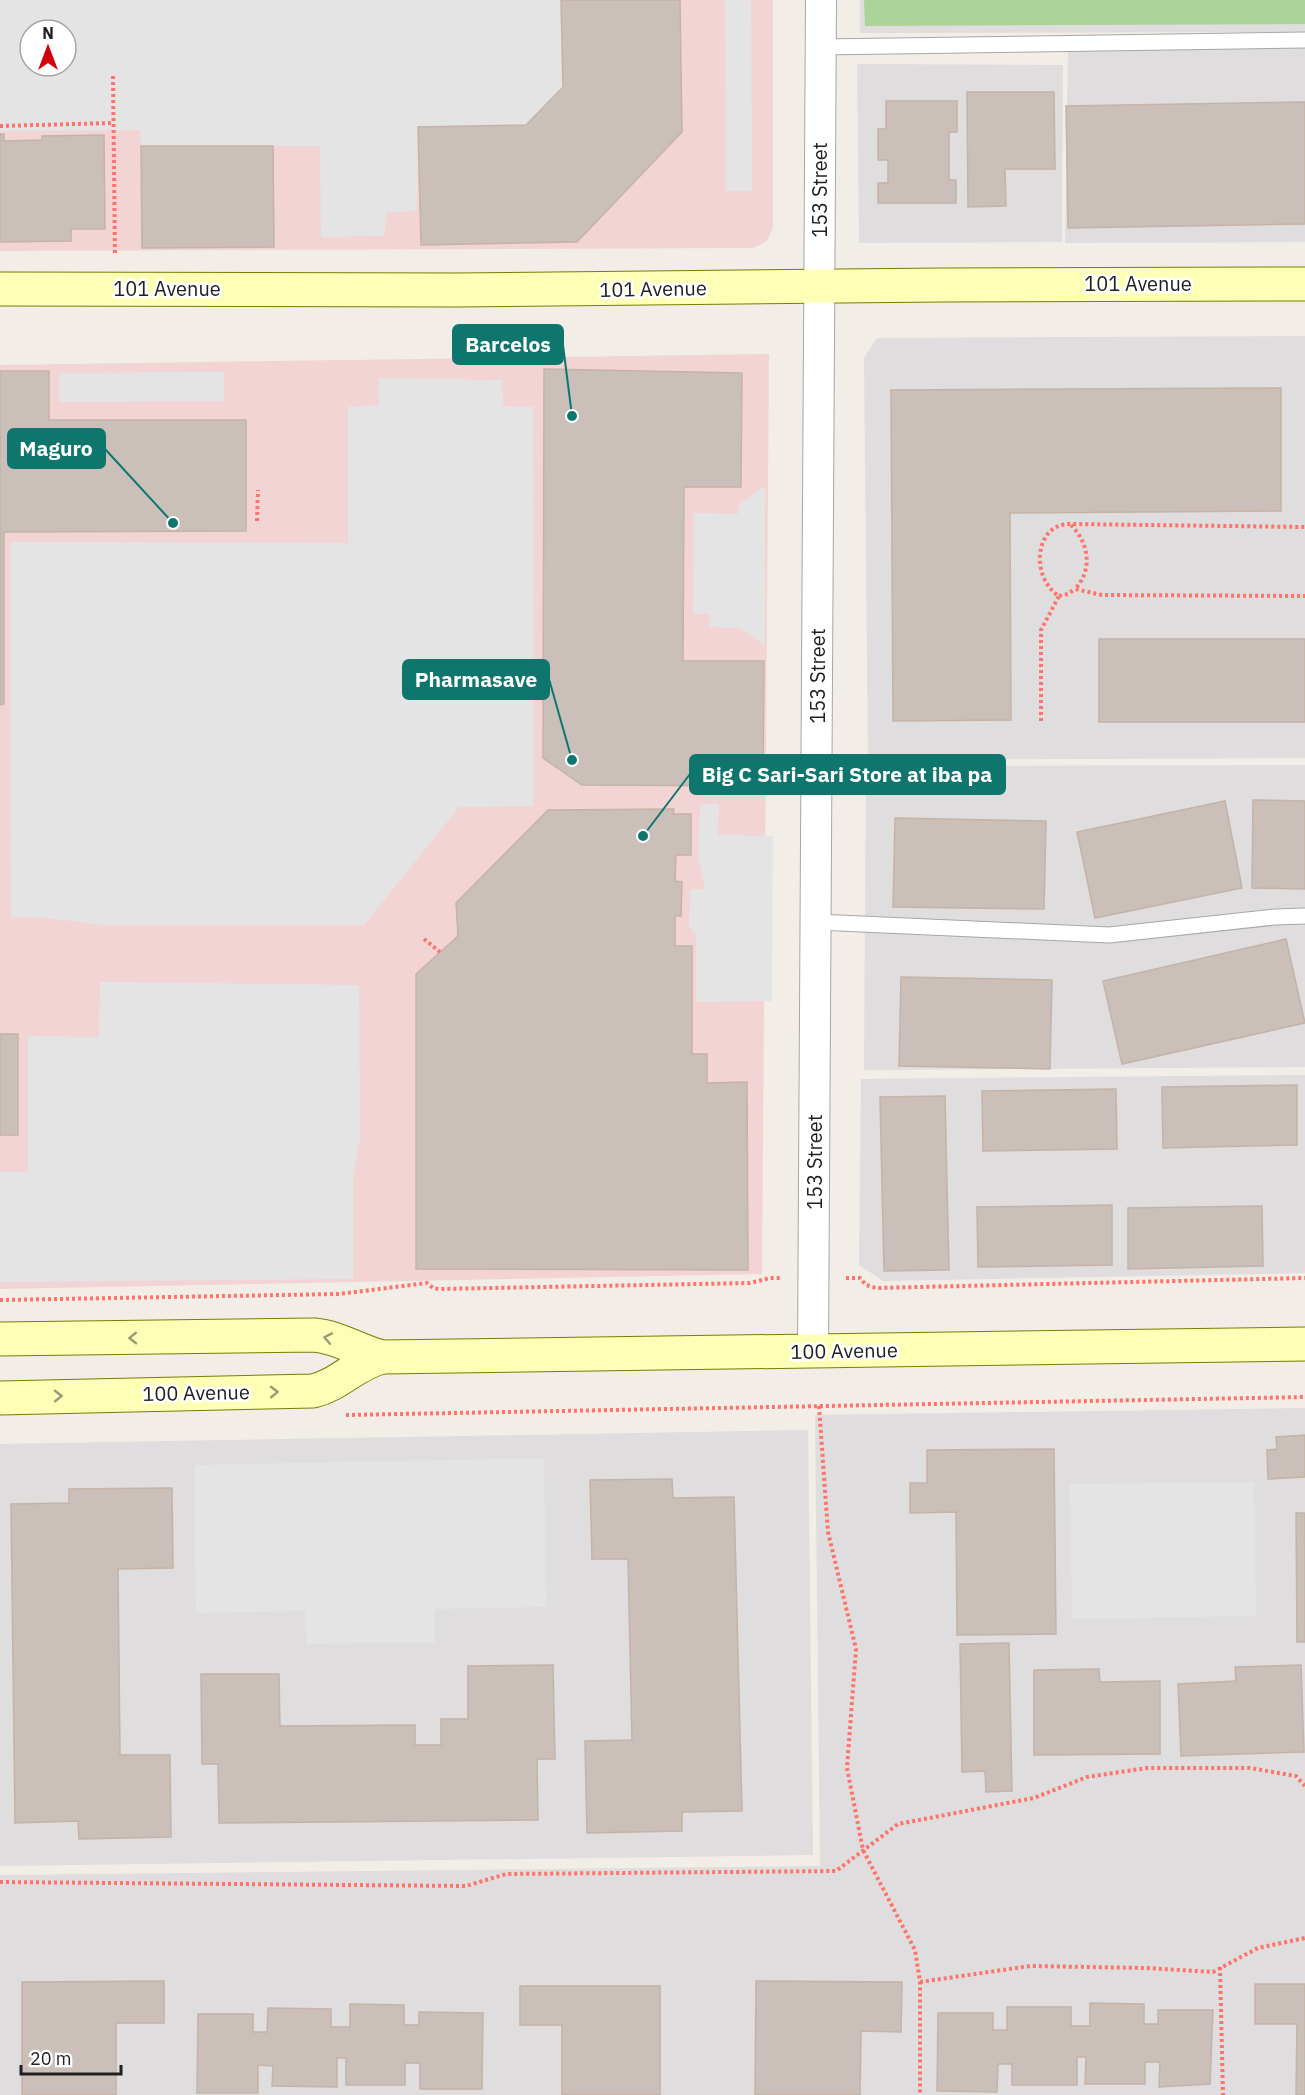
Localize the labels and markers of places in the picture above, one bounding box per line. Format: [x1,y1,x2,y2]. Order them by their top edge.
callout: Barcelos [453,325,563,364]
callout: Maguro [8,429,105,468]
callout: Pharmasave [403,660,549,699]
callout: Big C Sari-Sari Store at iba pa [690,755,1005,794]

